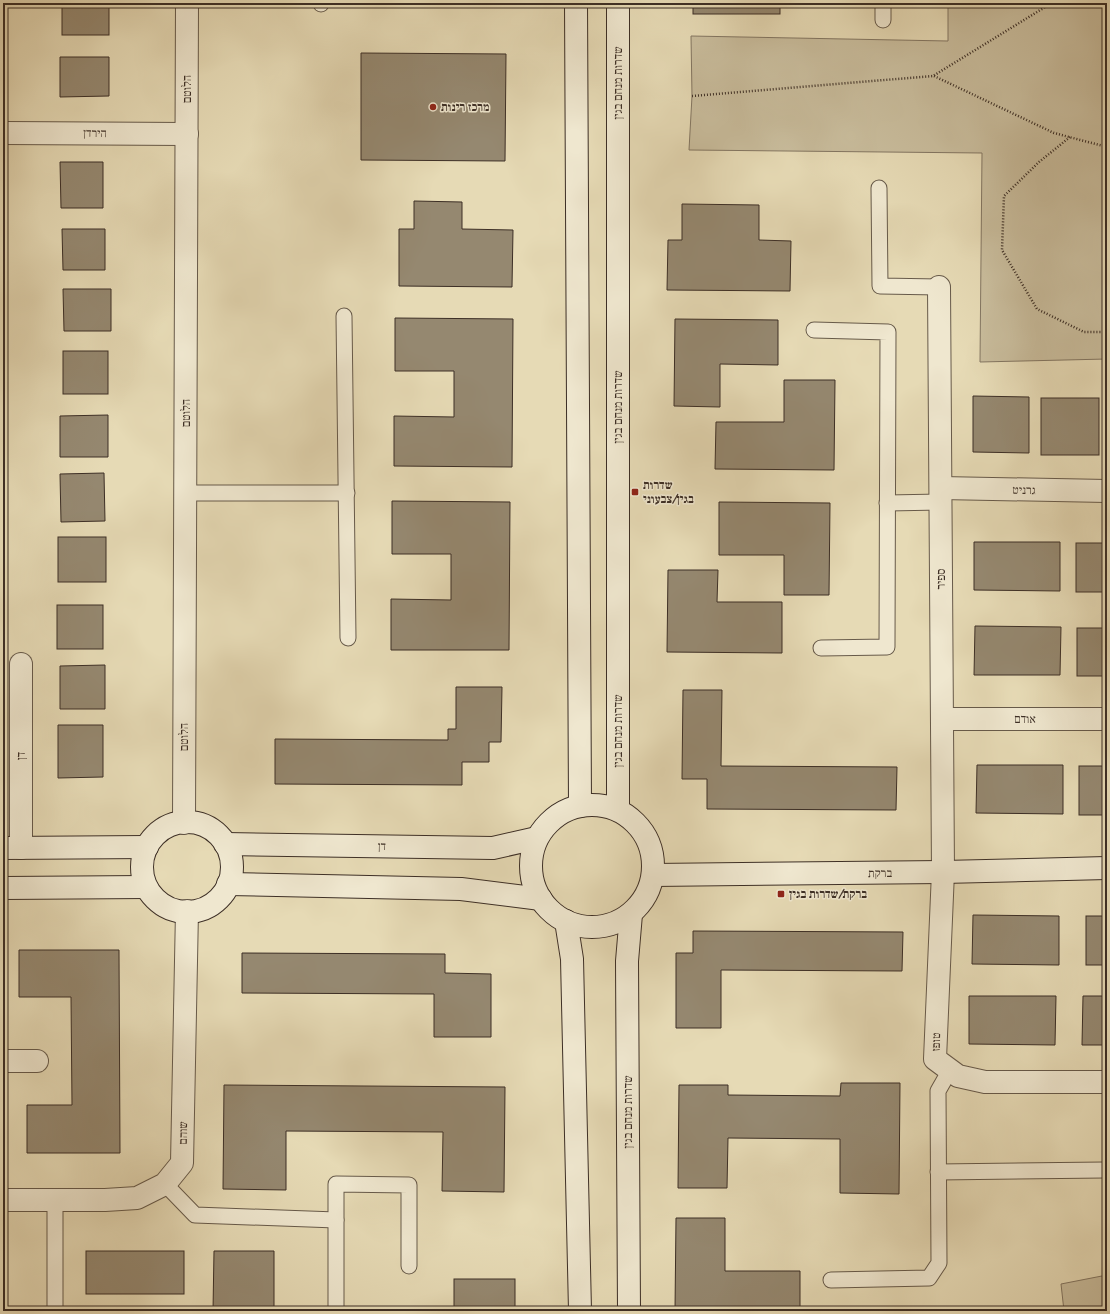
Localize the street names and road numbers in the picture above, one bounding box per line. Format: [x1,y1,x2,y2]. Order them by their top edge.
street label: שדרות מנחם בגין [611,47,626,119]
street label: הלוטם [180,75,195,103]
street label: הירדן [83,126,107,141]
street label: שדרות מנחם בגין [611,371,626,443]
street label: הלוטם [179,399,194,427]
street label: גרניט [1012,483,1036,498]
street label: ספיר [934,569,949,589]
street label: שדרות מנחם בגין [611,695,626,767]
street label: אודם [1014,712,1036,727]
street label: הלוטם [177,723,192,751]
street label: דן [14,752,29,760]
street label: דן [378,839,386,854]
street label: ברקת [868,866,892,881]
street label: טופז [929,1032,944,1052]
street label: שדרות מנחם בגין [621,1076,636,1148]
street label: שוהם [176,1121,191,1145]

